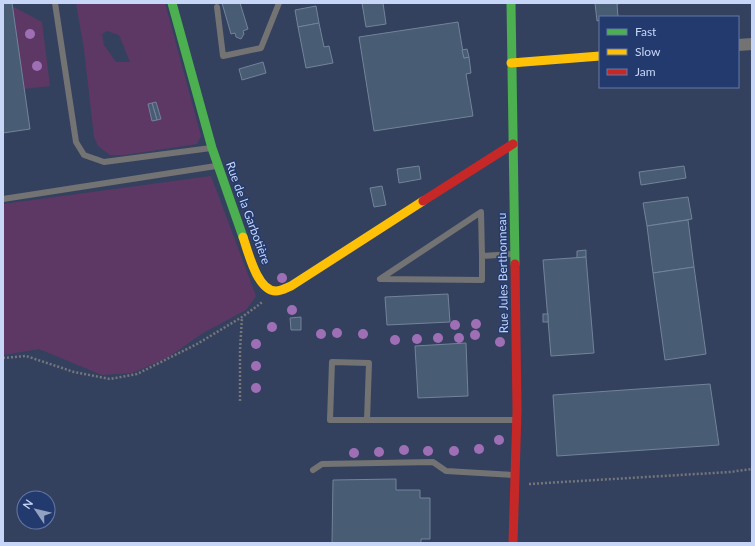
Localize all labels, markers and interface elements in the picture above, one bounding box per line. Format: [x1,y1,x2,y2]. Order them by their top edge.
legend [599,16,739,88]
text: Fast [635,24,657,39]
text: Slow [635,44,661,59]
text: Jam [635,64,656,79]
street label: Rue de la Garbotière [223,160,274,266]
street label: Rue Jules Berthonneau [494,213,511,333]
north arrow [16,490,56,530]
text: N [20,497,35,511]

